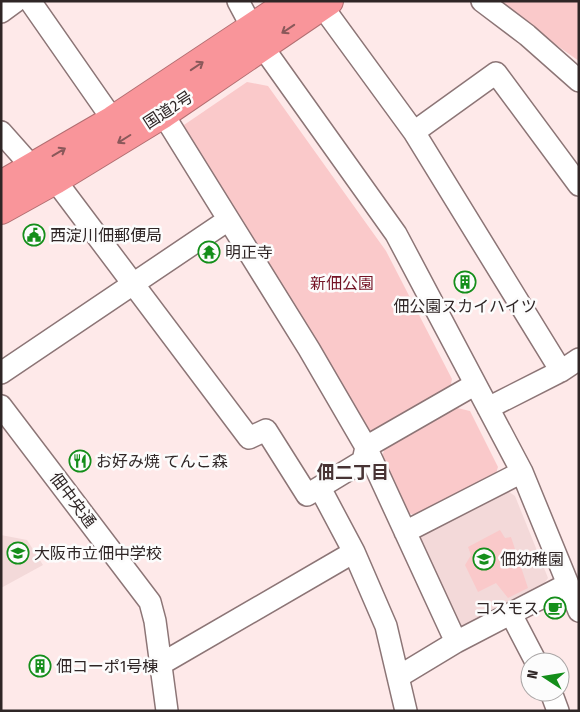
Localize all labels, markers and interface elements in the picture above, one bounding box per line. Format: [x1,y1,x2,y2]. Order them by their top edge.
one-way arrow [282,24,296,34]
one-way arrow [189,61,203,71]
street label: 国道2号 [140,87,196,133]
one-way arrow [118,134,132,144]
one-way arrow [52,147,66,157]
public building icon: 西淀川佃郵便局 [22,223,46,247]
place label: 西淀川佃郵便局 [50,226,162,245]
temple icon: 明正寺 [197,240,221,264]
place label: 明正寺 [225,243,273,262]
building icon: 佃公園スカイハイツ [453,270,477,294]
park label: 新佃公園 [310,274,374,293]
place label: 佃公園スカイハイツ [393,297,537,316]
restaurant icon: お好み焼 てんこ森 [68,449,92,473]
place label: お好み焼 てんこ森 [96,452,228,471]
district label: 佃二丁目 [316,462,389,484]
street label: 佃中央通 [46,469,100,531]
school or university icon: 大阪市立佃中学校 [6,541,30,565]
place label: 大阪市立佃中学校 [34,544,162,563]
school or university icon: 佃幼稚園 [472,547,496,571]
place label: 佃幼稚園 [500,550,564,569]
cafe icon: コスモス [543,596,567,620]
place label: コスモス [475,599,539,618]
north arrow [520,652,570,702]
building icon: 佃コーポ1号棟 [28,654,52,678]
place label: 佃コーポ1号棟 [56,657,158,676]
text: N [524,669,542,680]

